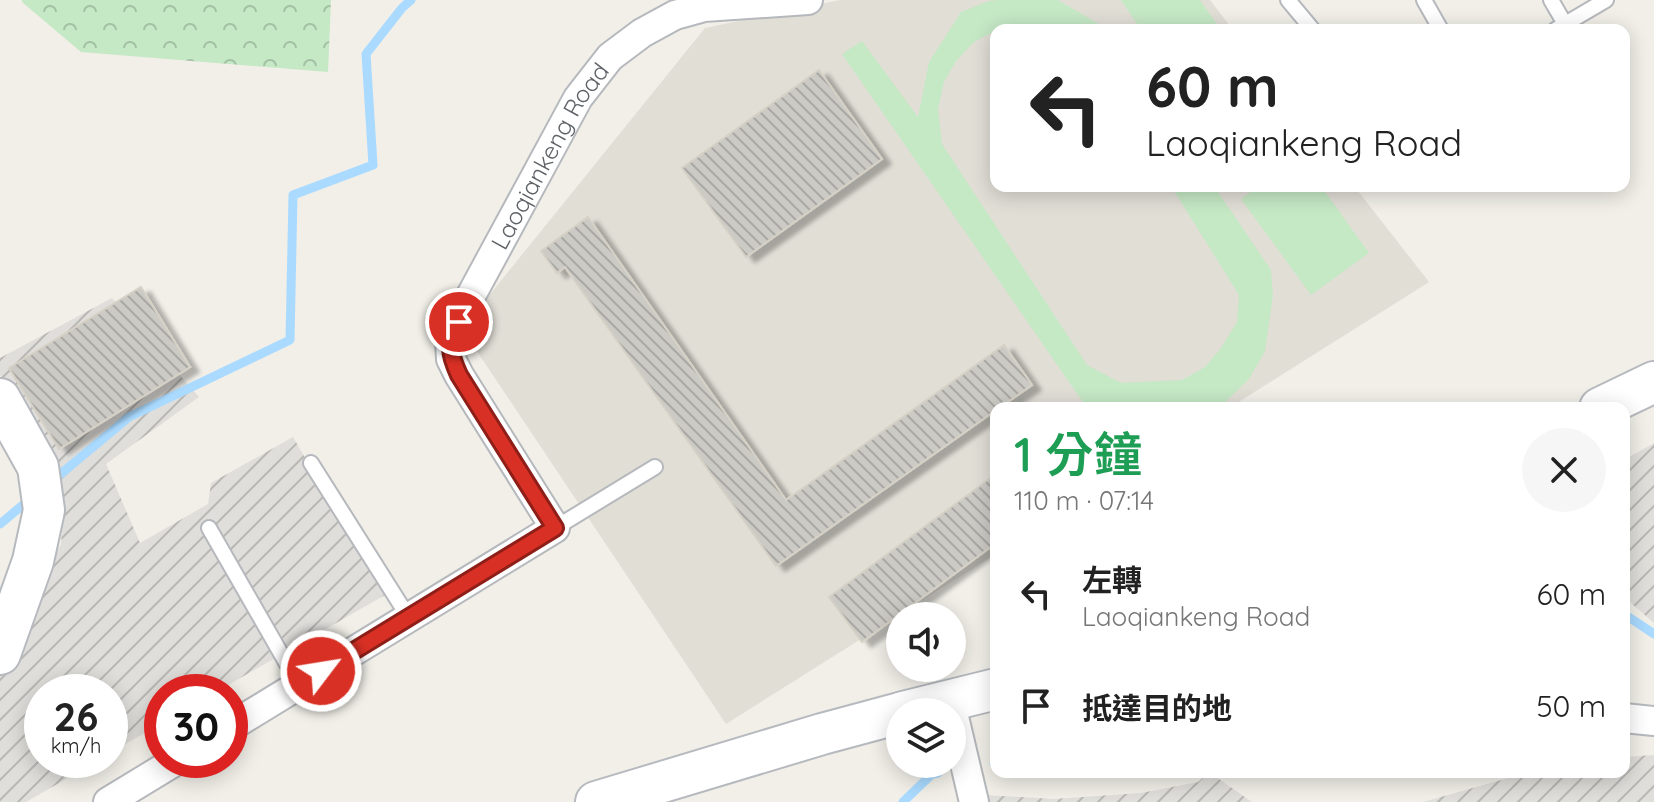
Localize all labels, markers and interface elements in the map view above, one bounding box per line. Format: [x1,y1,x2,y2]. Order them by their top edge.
text: 60 m [1146,51,1279,121]
street label: Laoqiankeng Road [484,56,615,254]
icon: left [1014,56,1118,160]
text: Laoqiankeng Road [1146,120,1462,165]
pin [425,288,493,356]
icon: arrive [437,300,481,344]
text: 1 分鐘 [1014,424,1142,484]
button: close [1522,428,1606,512]
text: 110 m · 07:14 [1014,484,1154,517]
text: 左轉 [1082,561,1142,599]
icon: left [1014,572,1058,616]
text: 60 m [1536,575,1606,613]
text: Laoqiankeng Road [1082,600,1310,633]
map controls [886,602,966,778]
button: sound [886,602,966,682]
position arrow [279,629,363,713]
speed limit sign: 30 [144,674,248,778]
icon: arrive [1014,684,1058,728]
text: 50 m [1536,687,1606,725]
text: 抵達目的地 [1082,689,1232,727]
text: 26 [54,691,98,741]
button: layers [886,698,966,778]
text: km/h [51,733,101,758]

